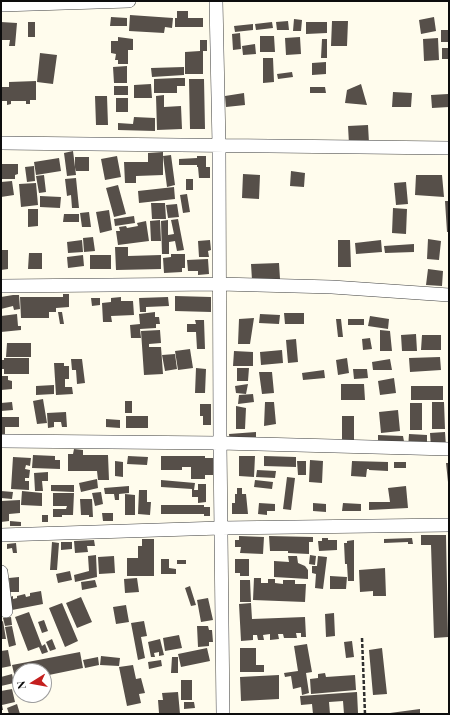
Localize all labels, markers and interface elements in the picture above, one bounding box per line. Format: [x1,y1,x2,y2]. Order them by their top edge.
north arrow [12,663,52,703]
text: N [13,680,29,691]

